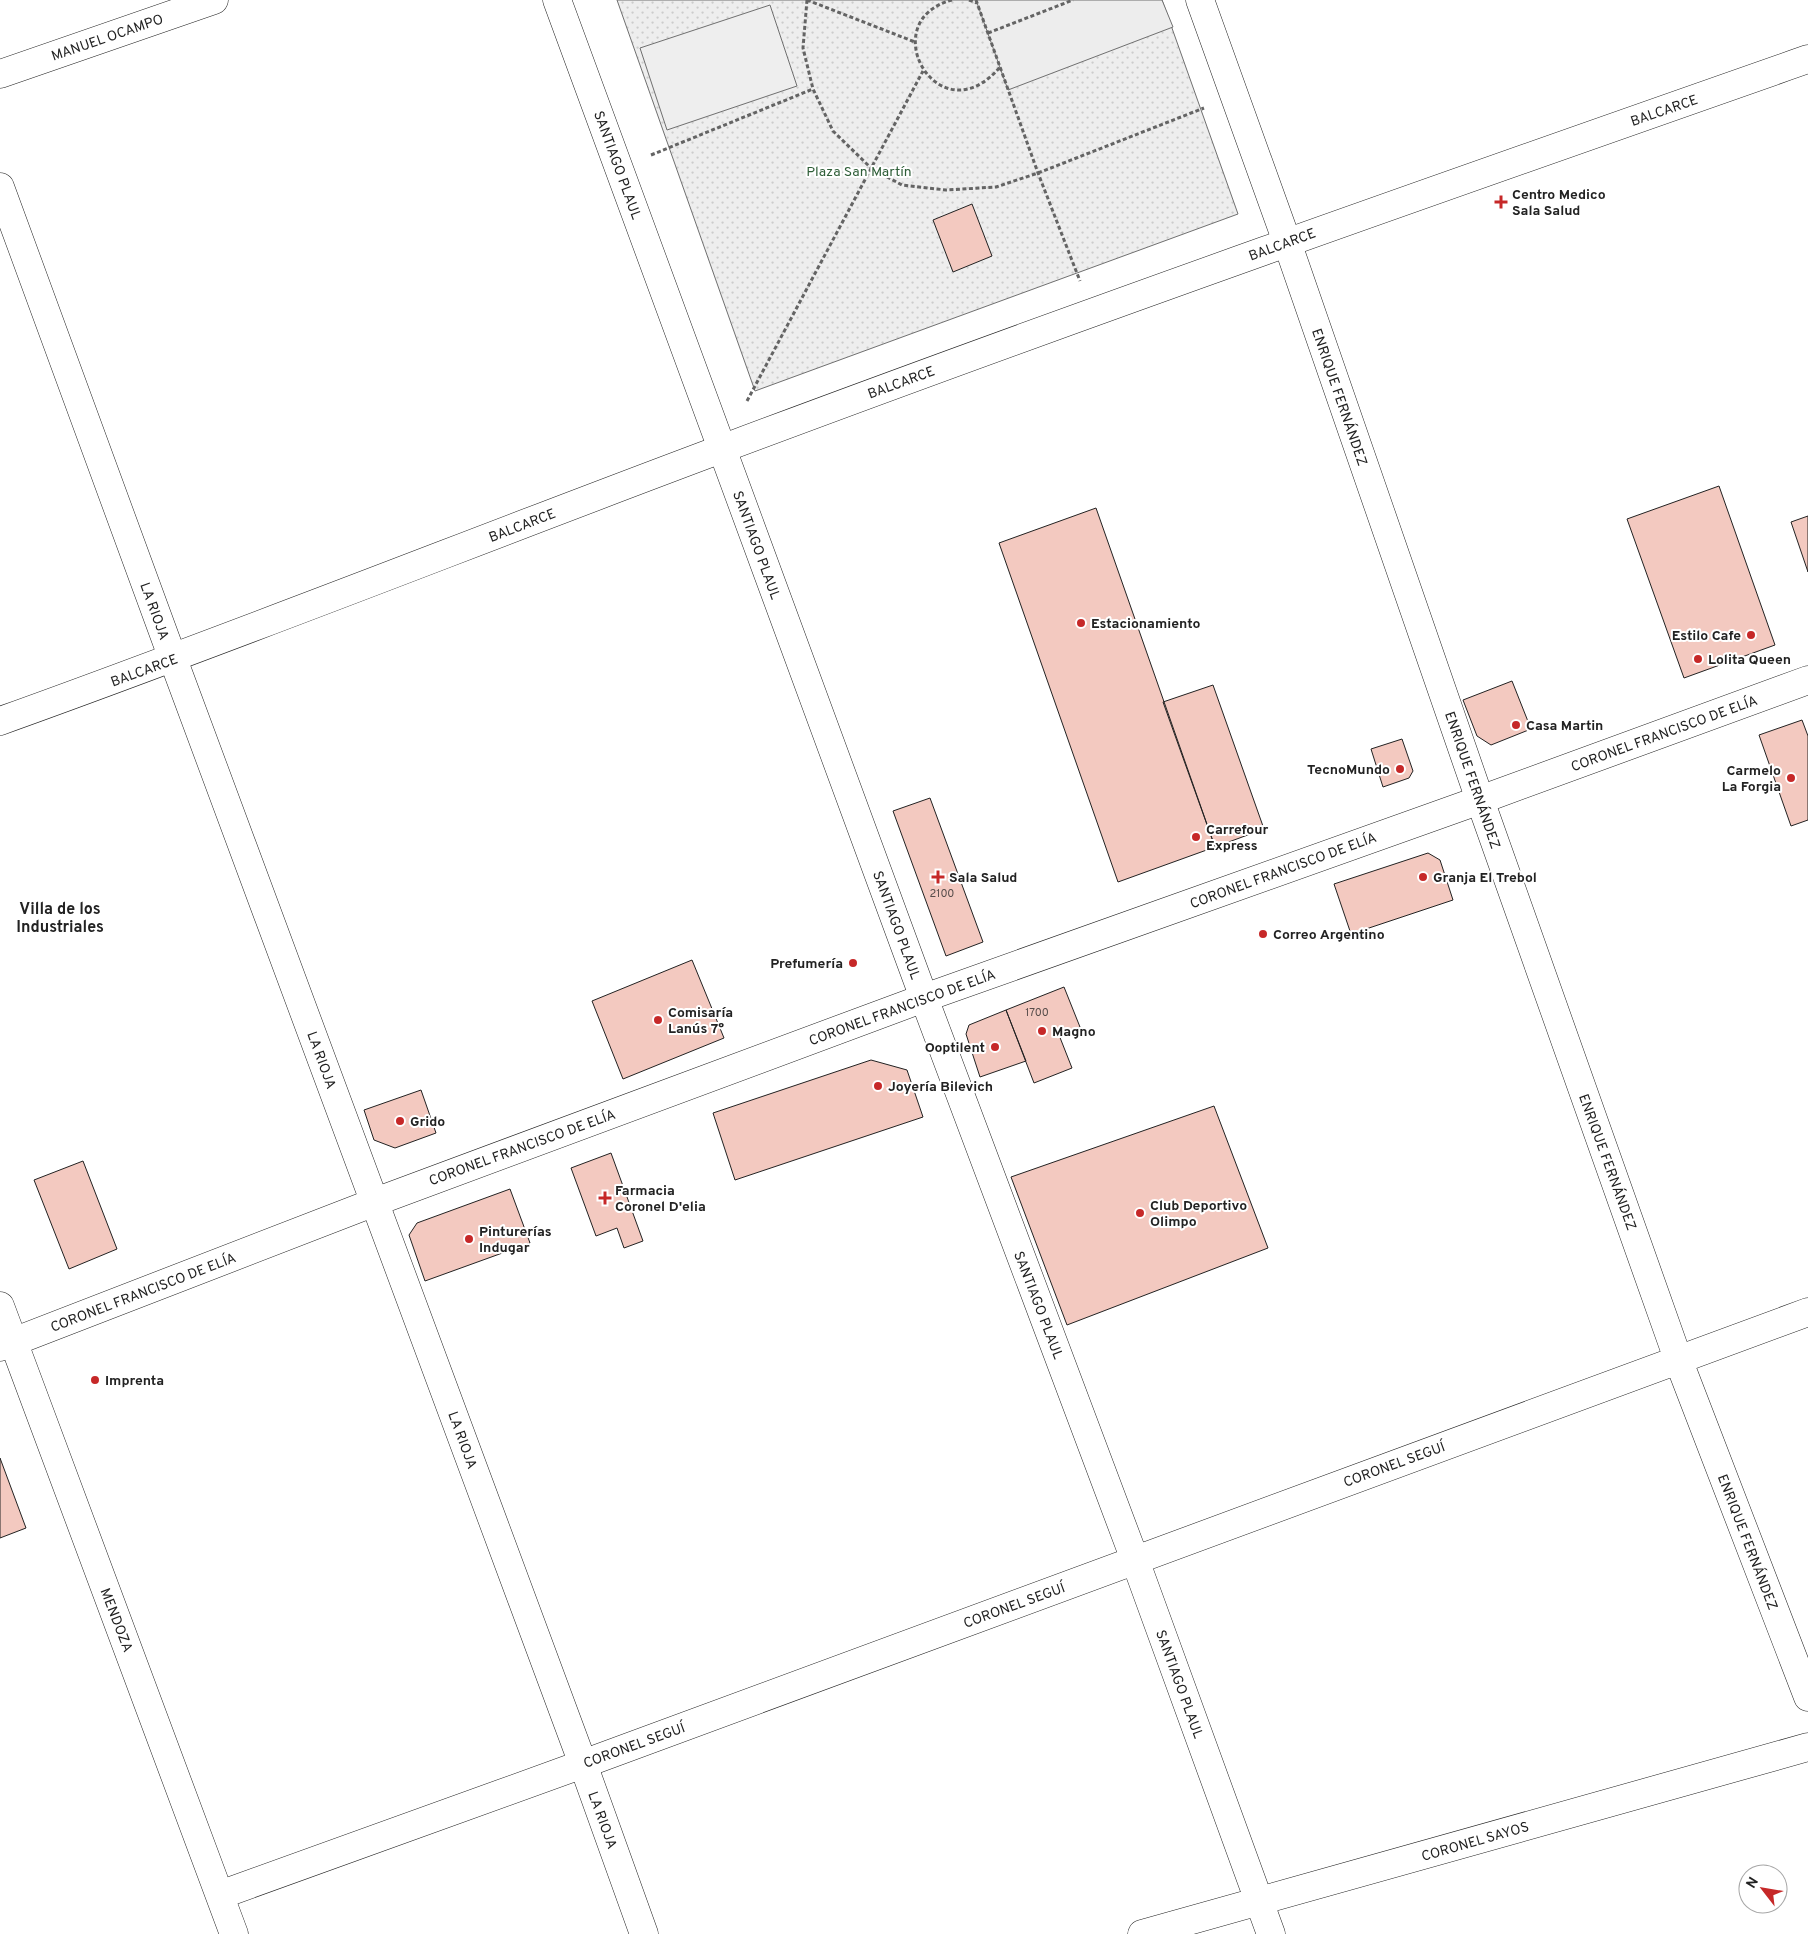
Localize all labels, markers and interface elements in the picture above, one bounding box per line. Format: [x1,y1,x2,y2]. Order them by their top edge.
street label: MANUEL OCAMPO [49,11,166,66]
street label: BALCARCE [1629,92,1700,131]
street label: SANTIAGO PLAUL [589,109,644,222]
park label: Plaza San Martín [806,164,912,181]
place label: Centro Medico Sala Salud [1512,187,1606,220]
marker: Centro Medico Sala Salud [1494,195,1508,209]
street label: BALCARCE [1247,225,1318,265]
street label: ENRIQUE FERNÁNDEZ [1307,326,1371,468]
street label: BALCARCE [866,363,937,403]
street label: SANTIAGO PLAUL [728,489,783,602]
street label: BALCARCE [487,506,558,547]
street label: LA RIOJA [135,580,172,643]
place label: Estacionamiento [1091,616,1201,633]
marker: Estacionamiento [1075,617,1087,629]
place label: Estilo Cafe [1672,628,1741,645]
marker: Estilo Cafe [1745,629,1757,641]
street label: BALCARCE [109,651,180,691]
place label: Lolita Queen [1708,652,1791,669]
marker: Lolita Queen [1692,653,1704,665]
street label: CORONEL FRANCISCO DE ELÍA [1568,692,1760,776]
street label: ENRIQUE FERNÁNDEZ [1440,709,1504,851]
place label: Casa Martin [1526,718,1603,735]
marker: Casa Martin [1510,719,1522,731]
place label: TecnoMundo [1307,762,1390,779]
marker: TecnoMundo [1394,763,1406,775]
place label: Carmelo La Forgia [1722,763,1781,796]
marker: Carmelo La Forgia [1785,772,1797,784]
place label: Carrefour Express [1206,822,1269,855]
street label: CORONEL FRANCISCO DE ELÍA [1187,829,1379,913]
marker: Carrefour Express [1190,831,1202,843]
street label: SANTIAGO PLAUL [868,869,923,982]
marker: Sala Salud [931,870,945,884]
place label: Sala Salud [949,870,1017,887]
place label: Granja El Trebol [1433,870,1537,887]
marker: Granja El Trebol [1417,871,1429,883]
house number: 2100 [930,887,954,901]
district label: Villa de los Industriales [16,900,104,938]
place label: Correo Argentino [1273,927,1385,944]
marker: Correo Argentino [1257,928,1269,940]
place label: Prefumería [770,956,843,973]
marker: Prefumería [847,957,859,969]
street label: CORONEL FRANCISCO DE ELÍA [806,966,998,1050]
place label: Comisaría Lanús 7° [668,1005,733,1038]
house number: 1700 [1025,1006,1049,1020]
marker: Comisaría Lanús 7° [652,1014,664,1026]
place label: Magno [1052,1024,1096,1041]
marker: Magno [1036,1025,1048,1037]
street label: LA RIOJA [302,1029,339,1092]
place label: Ooptilent [925,1040,985,1057]
marker: Ooptilent [989,1041,1001,1053]
place label: Joyería Bilevich [888,1079,993,1096]
marker: Joyería Bilevich [872,1080,884,1092]
street label: ENRIQUE FERNÁNDEZ [1574,1092,1640,1233]
street label: CORONEL FRANCISCO DE ELÍA [426,1106,618,1190]
place label: Grido [410,1114,445,1131]
marker: Grido [394,1115,406,1127]
place label: Farmacia Coronel D'elia [615,1183,706,1216]
marker: Farmacia Coronel D'elia [599,1192,611,1204]
place label: Club Deportivo Olimpo [1150,1198,1247,1231]
marker: Club Deportivo Olimpo [1134,1207,1146,1219]
place label: Pinturerías Indugar [479,1224,552,1257]
marker: Pinturerías Indugar [463,1233,475,1245]
street label: CORONEL FRANCISCO DE ELÍA [48,1249,239,1337]
street label: SANTIAGO PLAUL [1009,1249,1066,1362]
place label: Imprenta [105,1373,164,1390]
marker: Imprenta [89,1374,101,1386]
street label: LA RIOJA [443,1409,480,1472]
street label: CORONEL SEGUÍ [1341,1438,1449,1492]
street label: ENRIQUE FERNÁNDEZ [1713,1472,1781,1613]
street label: CORONEL SEGUÍ [961,1579,1069,1633]
street label: MENDOZA [96,1586,136,1655]
street label: SANTIAGO PLAUL [1151,1628,1206,1741]
street label: CORONEL SEGUÍ [581,1719,689,1773]
street label: LA RIOJA [583,1789,620,1852]
street label: CORONEL SAYOS [1420,1819,1531,1866]
north arrow [1738,1864,1788,1914]
text: N [1743,1874,1763,1892]

